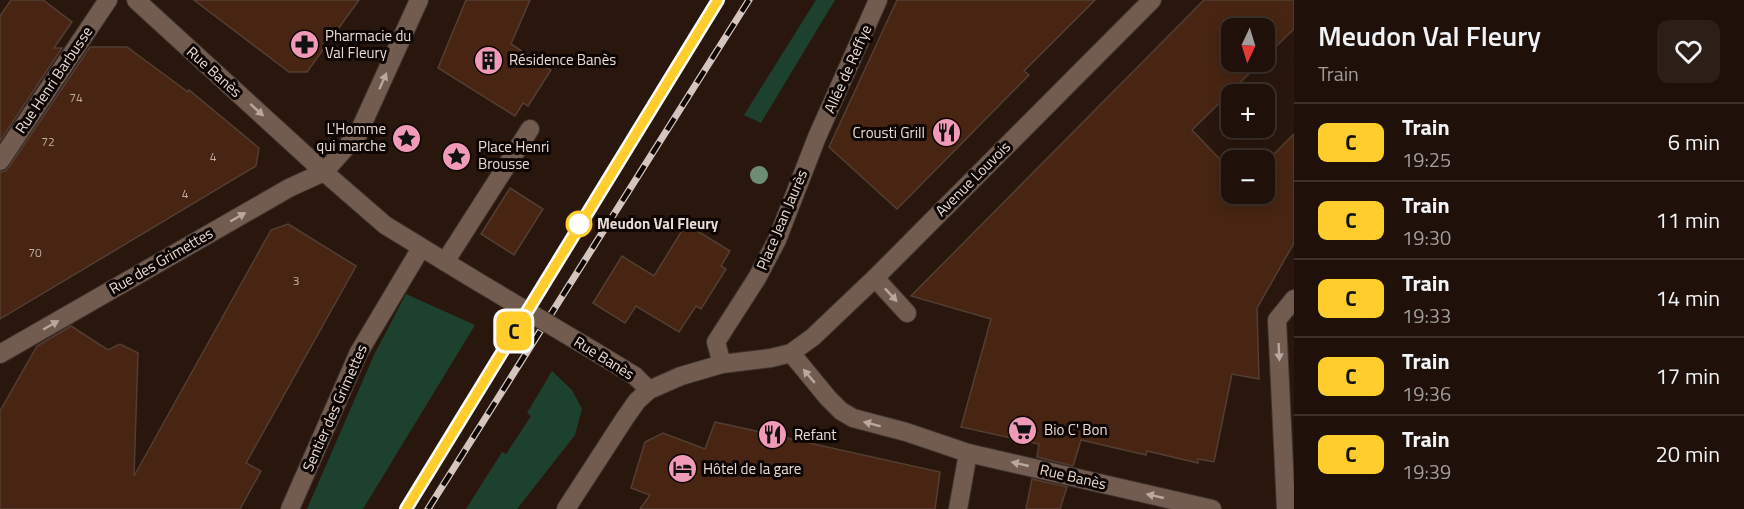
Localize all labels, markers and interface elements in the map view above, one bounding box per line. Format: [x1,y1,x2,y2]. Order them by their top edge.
text: Meudon Val Fleury [1318,14,1541,57]
north arrow [1221,18,1275,72]
map controls [1221,18,1275,204]
button: heart [1657,20,1720,83]
street label: Allée de Reffye [818,21,877,117]
street label: Rue Henri Barbusse [9,22,98,138]
place label: Pharmacie du Val Fleury [325,24,411,64]
pharmacy icon: Pharmacie du Val Fleury [288,29,320,61]
street label: Rue Banès [182,41,247,103]
building icon: Résidence Banès [472,44,504,76]
place label: Résidence Banès [509,48,616,71]
text: Train [1318,58,1359,89]
one-way arrow [378,72,387,89]
button: + [1221,84,1275,138]
house number: 74 [69,88,83,107]
one-way arrow [249,103,264,117]
text: Train [1402,110,1450,144]
place label: L'Homme qui marche [316,117,386,157]
restaurant icon: Crousti Grill [930,117,962,149]
place label: Crousti Grill [853,121,925,144]
place icon: L'Homme qui marche [391,122,423,154]
text: 6 min [1668,125,1720,159]
text: C [1345,126,1357,158]
house number: 72 [41,132,55,151]
place label: Place Henri Brousse [478,135,549,175]
street label: Avenue Louvois [930,136,1016,222]
place icon: Place Henri Brousse [441,140,473,172]
text: 19:25 [1402,144,1451,175]
house number: 4 [210,147,217,166]
button: − [1221,150,1275,204]
street label: Place Jean Jaurès [750,166,813,274]
house number: 4 [182,184,189,203]
text: Train [1402,188,1450,222]
text: 11 min [1655,203,1720,237]
text: C [1345,204,1357,236]
marker: Meudon Val Fleury [566,211,592,237]
one-way arrow [230,212,246,223]
place label: Meudon Val Fleury [597,212,719,235]
street label: Rue des Grimettes [104,221,217,300]
text: 19:30 [1402,222,1451,253]
house number: 70 [28,243,42,262]
text: Train [1402,266,1450,300]
house number: 3 [293,271,299,290]
text: 14 min [1655,281,1720,315]
text: C [1345,282,1357,314]
one-way arrow [884,288,898,303]
text: 19:33 [1402,300,1451,331]
line badge: C [494,312,534,350]
text: C [508,315,520,347]
one-way arrow [43,320,60,330]
street label: Rue Banès [570,330,639,385]
street label: Sentier des Grimettes [296,341,373,475]
one-way arrow [1274,342,1283,361]
text: Train [1402,344,1450,378]
text: 17 min [1655,359,1720,393]
text: C [1345,360,1357,392]
one-way arrow [803,368,816,383]
text: 19:36 [1402,378,1451,409]
supermarket icon: Bio C' Bon [1007,414,1039,446]
place label: Bio C' Bon [1044,418,1108,441]
restaurant icon: Refant [757,419,789,451]
one-way arrow [863,419,881,428]
text: Train [1402,422,1450,456]
place label: Refant [794,423,837,446]
text: 20 min [1655,437,1720,471]
text: C [1345,438,1357,470]
hotel icon: Hôtel de la gare [666,453,698,485]
text: 19:39 [1402,456,1451,487]
place label: Hôtel de la gare [703,457,801,480]
street label: Rue Banès [1038,458,1109,495]
one-way arrow [1010,459,1029,469]
one-way arrow [1146,490,1164,500]

